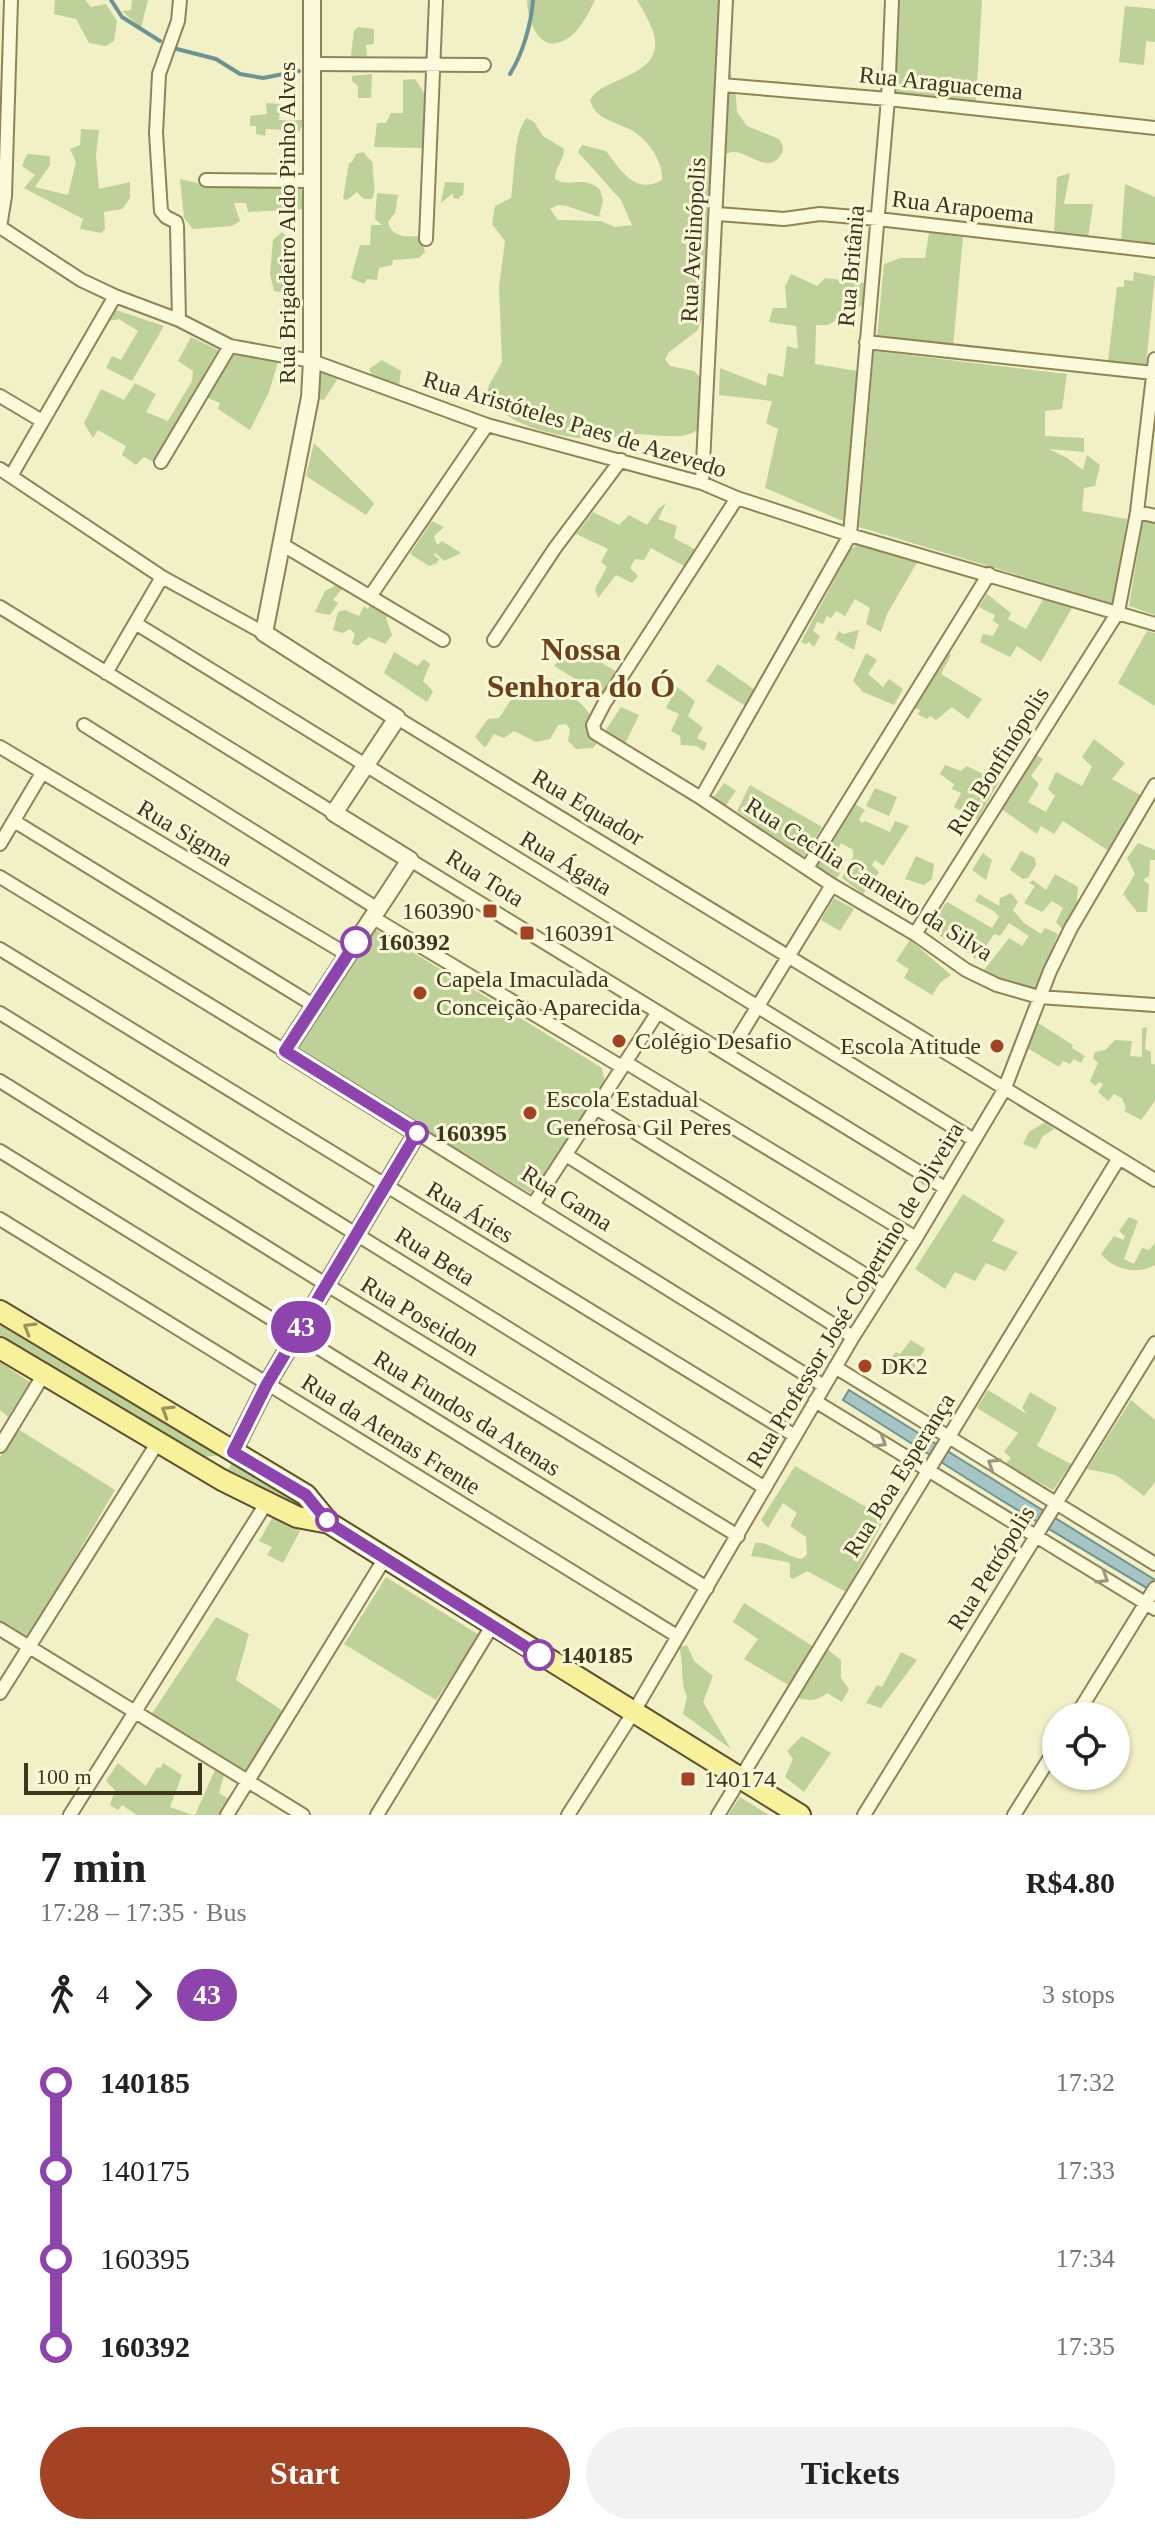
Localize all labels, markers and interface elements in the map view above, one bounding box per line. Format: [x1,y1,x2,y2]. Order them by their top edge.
street label: Rua Araguacema [858,61,1025,105]
street label: Rua Brigadeiro Aldo Pinho Alves [274,62,300,384]
street label: Rua Avelinópolis [676,157,710,323]
street label: Rua Arapoema [890,185,1036,229]
street label: Rua Britânia [833,204,869,328]
street label: Rua Aristóteles Paes de Azevedo [420,365,730,483]
district label: Nossa Senhora do Ó [487,631,675,704]
street label: Rua Bonfinópolis [942,682,1054,840]
street label: Rua Equador [527,763,649,851]
street label: Rua Cecília Carneiro da Silva [741,792,998,966]
street label: Rua Sigma [133,795,237,872]
street label: Rua Ágata [516,826,617,901]
street label: Rua Tota [441,844,529,912]
place label: 160390 [402,898,474,924]
marker: 160390 [481,902,499,920]
place label: 160391 [543,920,615,946]
marker: 160391 [518,924,536,942]
marker: 160392 [341,927,371,957]
place label: 160392 [378,929,450,955]
place label: Capela Imaculada Conceição Aparecida [436,966,641,1020]
marker: Capela Imaculada Conceição Aparecida [411,984,429,1002]
place label: Colégio Desafio [635,1028,792,1054]
marker: Colégio Desafio [610,1032,628,1050]
place label: Escola Atitude [840,1033,981,1059]
marker: Escola Atitude [988,1037,1006,1055]
place label: Escola Estadual Generosa Gil Peres [546,1086,731,1140]
marker: Escola Estadual Generosa Gil Peres [521,1104,539,1122]
street label: Rua Professor José Copertino de Oliveira [741,1117,969,1472]
place label: 160395 [435,1120,507,1146]
marker: 160395 [406,1122,428,1144]
street label: Rua Gama [517,1160,617,1236]
street label: Rua Áries [422,1176,518,1248]
street label: Rua Beta [391,1221,480,1291]
street label: Rua Poseidon [356,1271,484,1361]
line badge: 43 [265,1301,337,1353]
text: 43 [287,1311,315,1342]
one-way arrow [23,1322,38,1338]
street label: Rua Fundos da Atenas [369,1345,565,1481]
place label: DK2 [881,1353,928,1379]
marker: DK2 [856,1357,874,1375]
street label: Rua da Atenas Frente [297,1368,485,1500]
street label: Rua Boa Esperança [838,1388,960,1562]
one-way arrow [161,1406,176,1421]
one-way arrow [873,1432,887,1447]
one-way arrow [988,1458,1002,1473]
street label: Rua Petrópolis [942,1501,1040,1635]
unlabelled marker [316,1509,338,1531]
one-way arrow [1094,1568,1109,1583]
marker: 140185 [524,1640,554,1670]
place label: 140185 [561,1642,633,1668]
map controls [1042,1702,1130,1790]
button: locate [1042,1702,1130,1790]
scale bar [24,1759,202,1795]
text: 100 m [36,1764,92,1789]
place label: 140174 [704,1766,776,1792]
marker: 140174 [679,1770,697,1788]
text: 7 min [40,1843,146,1892]
text: R$4.80 [1026,1866,1115,1899]
text: 17:28 – 17:35 · Bus [40,1898,247,1927]
icon: walk [40,1973,84,2017]
icon: forward [121,1973,165,2017]
text: 43 [193,1979,221,2010]
text: 4 [96,1980,109,2009]
text: 3 stops [1042,1980,1115,2009]
text: 140185 [100,2066,190,2099]
text: 17:32 [1056,2068,1115,2097]
text: 140175 [100,2154,190,2187]
text: 17:33 [1056,2156,1115,2185]
text: 160395 [100,2242,190,2275]
text: 17:34 [1056,2244,1115,2273]
text: 160392 [100,2330,190,2363]
text: 17:35 [1056,2332,1115,2361]
button: Start [40,2427,570,2519]
button: Tickets [586,2427,1115,2519]

